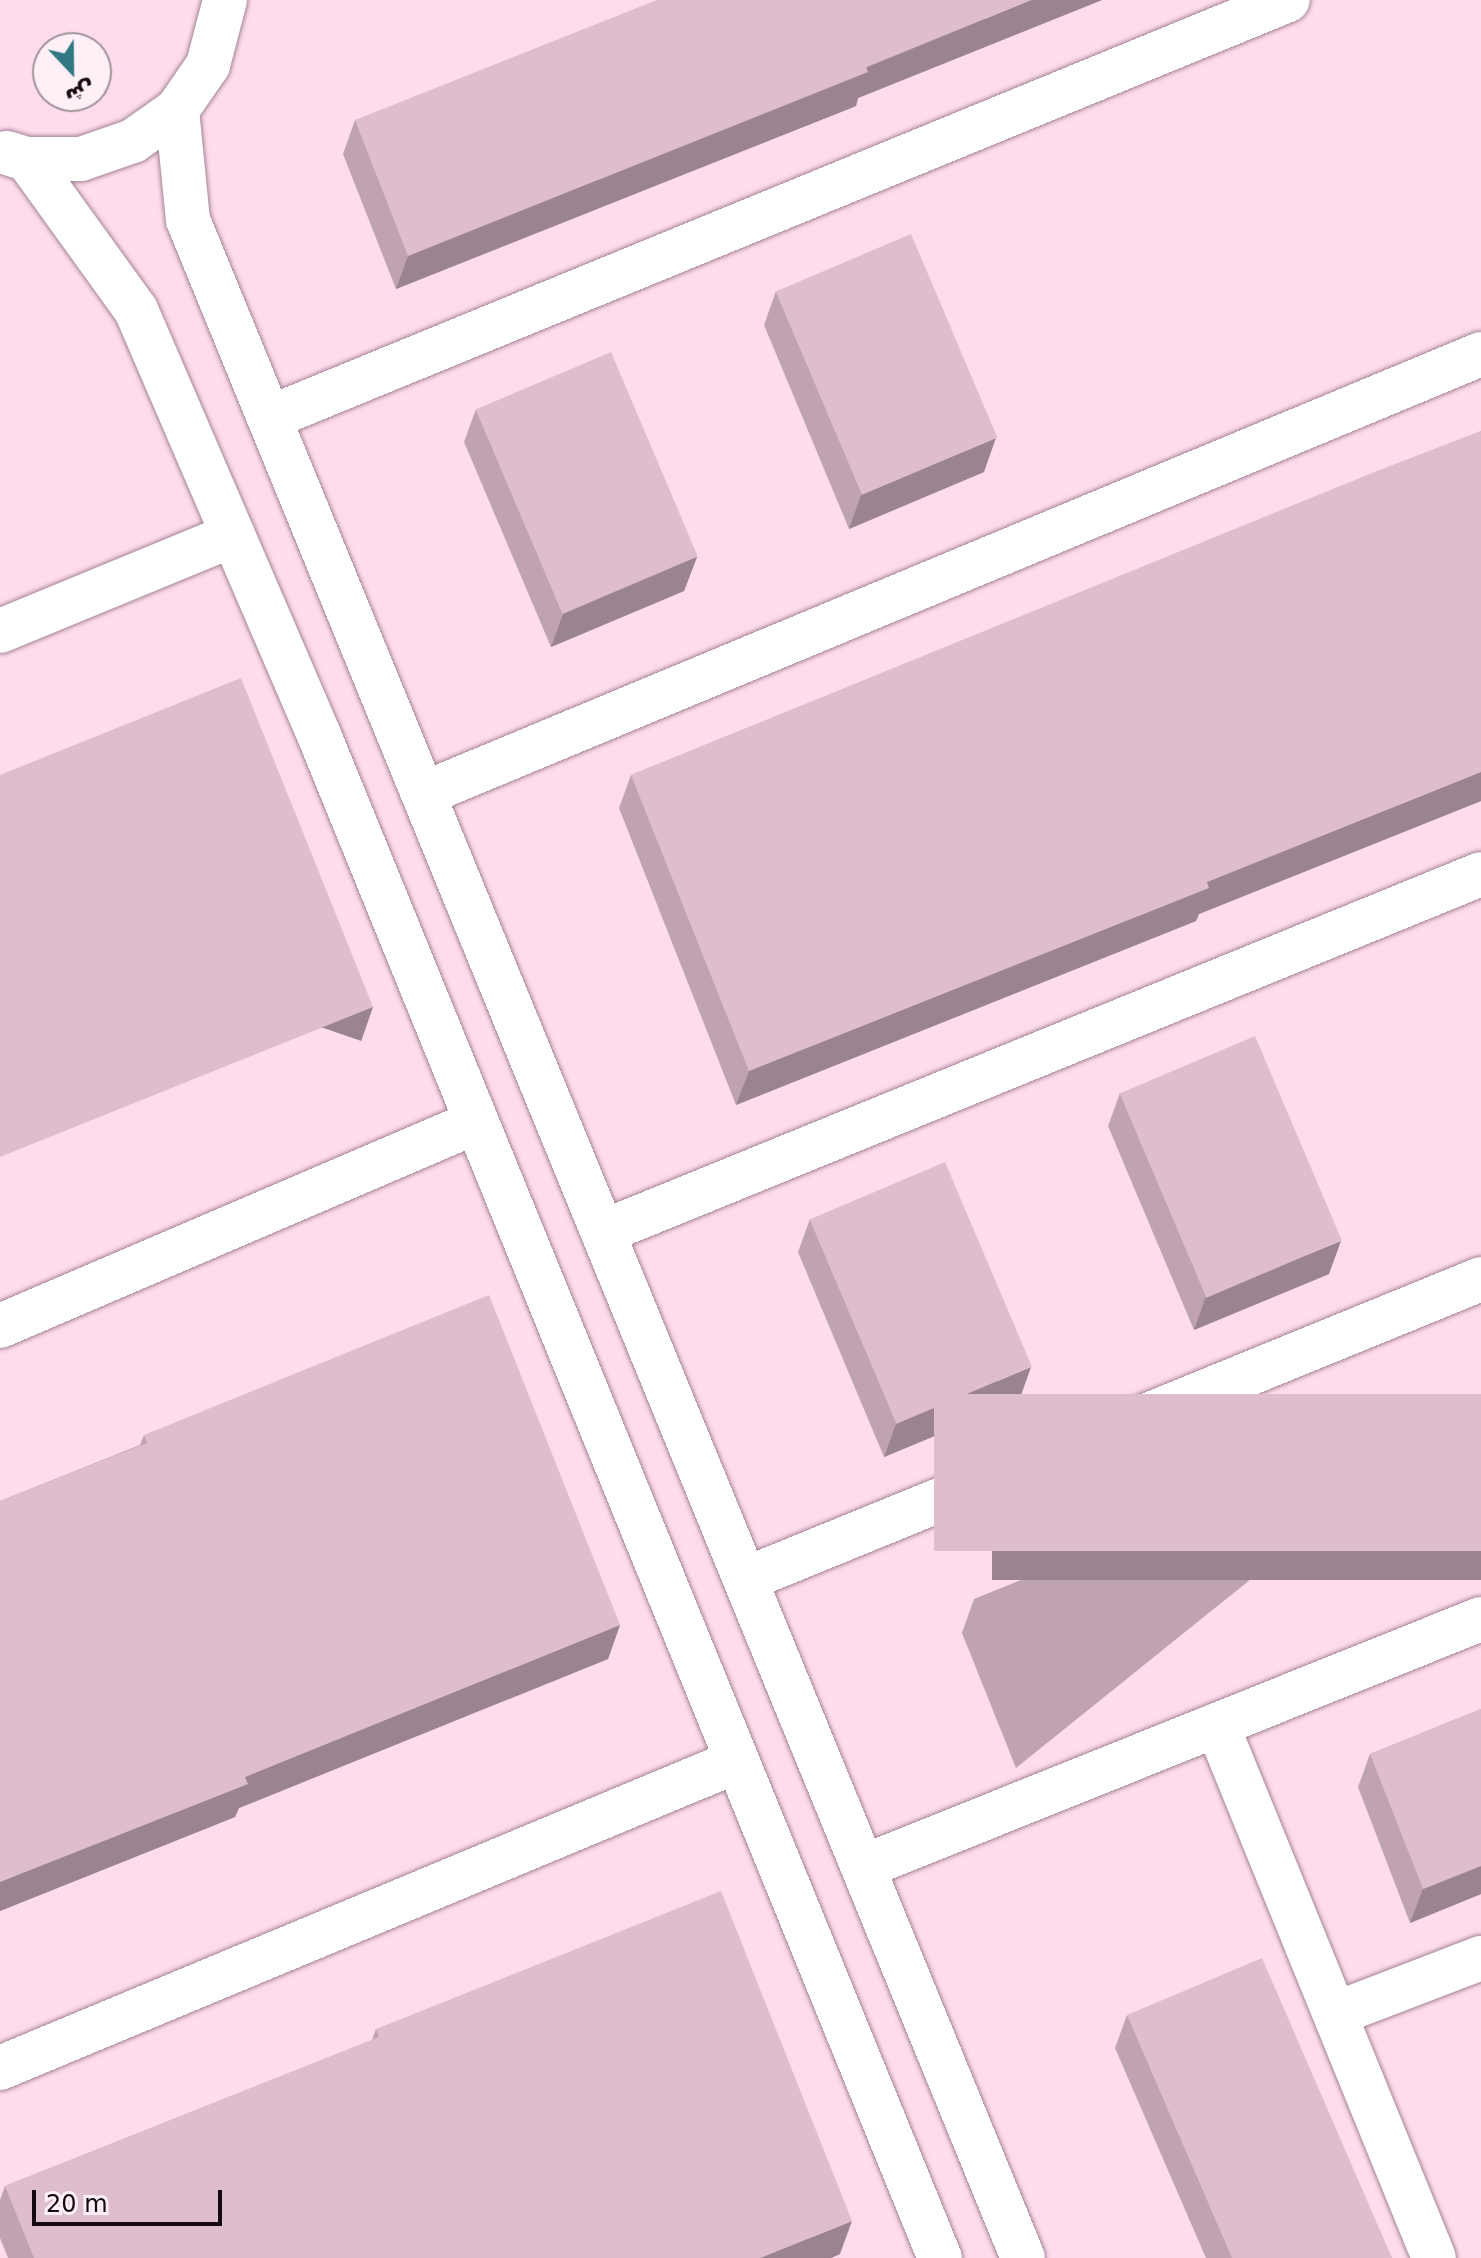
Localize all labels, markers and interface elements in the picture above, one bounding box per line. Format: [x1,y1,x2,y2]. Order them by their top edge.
north arrow [32,32,112,112]
text: ش [62,76,99,110]
scale bar [36,2174,226,2224]
text: 20 m [46,2190,108,2218]

